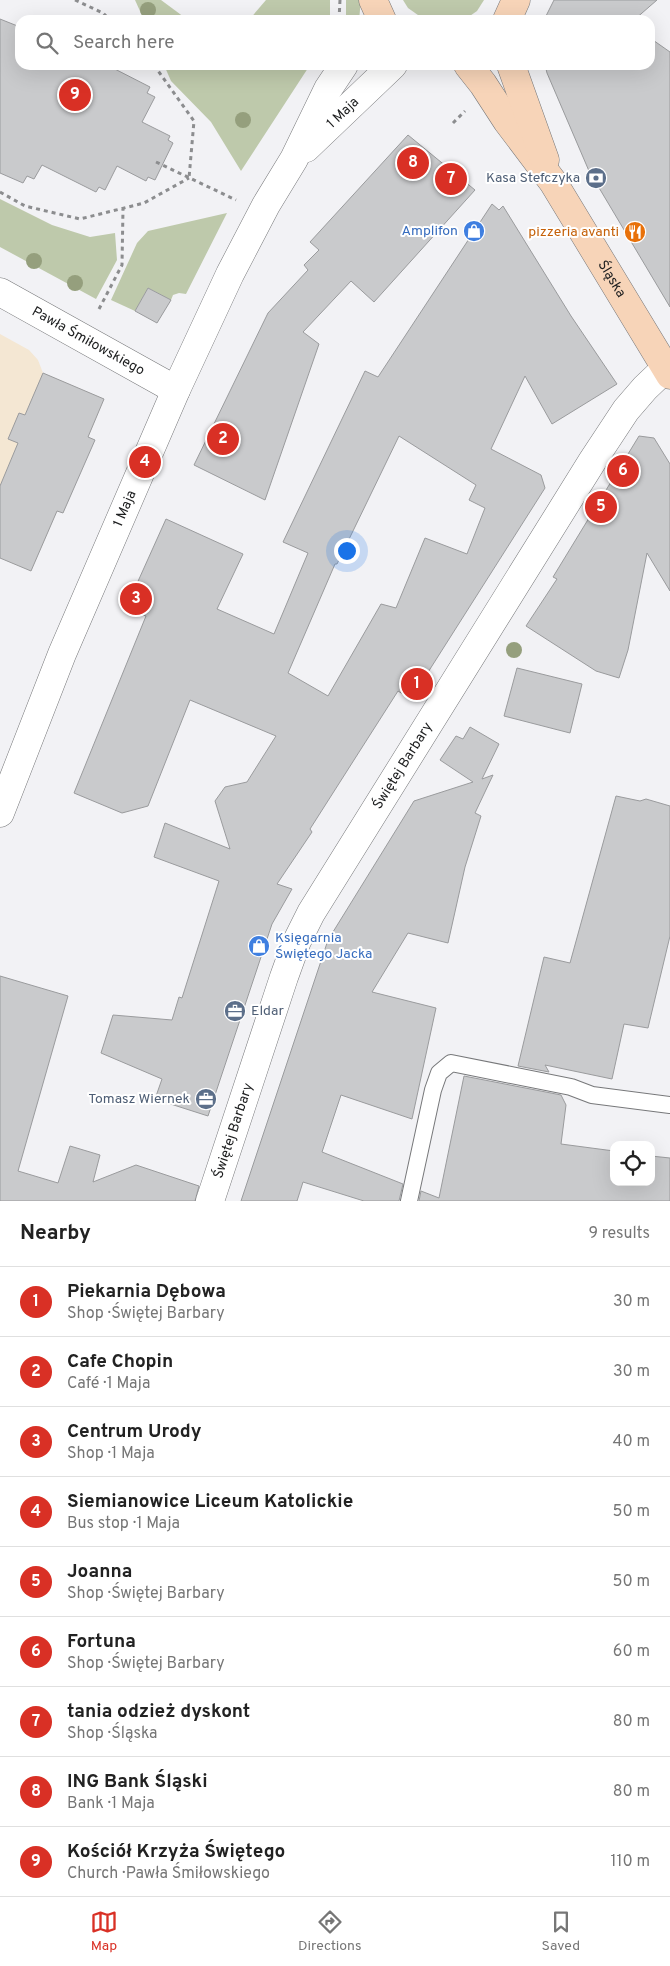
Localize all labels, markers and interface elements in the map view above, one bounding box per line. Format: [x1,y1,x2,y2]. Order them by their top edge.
search box [15,15,655,70]
icon: search [33,29,61,57]
text: Search here [73,31,175,55]
pin: 9 [59,76,91,114]
street label: 1 Maja [323,93,363,132]
pin: 8 [397,144,429,182]
pin: 7 [435,160,467,198]
bank icon: Kasa Stefczyka [584,166,608,190]
place label: Kasa Stefczyka [486,170,580,187]
shop icon: Amplifon [462,219,486,243]
restaurant icon: pizzeria avanti [623,220,647,244]
place label: Amplifon [401,223,458,240]
place label: pizzeria avanti [528,224,619,241]
street label: Śląska [594,257,629,301]
street label: Pawła Śmiłowskiego [29,303,148,379]
pin: 2 [207,420,239,458]
pin: 4 [129,443,161,481]
pin: 6 [607,452,639,490]
street label: 1 Maja [109,488,140,529]
pin: 5 [585,488,617,526]
your location [334,538,360,564]
pin: 3 [120,580,152,618]
pin: 1 [401,665,433,703]
street label: Świętej Barbary [368,719,436,812]
place label: Księgarnia Świętego Jacka [275,930,372,963]
shop icon: Księgarnia Świętego Jacka [247,934,271,958]
office icon: Eldar [223,999,247,1023]
place label: Eldar [251,1003,284,1020]
street label: Świętej Barbary [209,1081,257,1181]
office icon: Tomasz Wiernek [194,1087,218,1111]
place label: Tomasz Wiernek [88,1091,190,1108]
map controls [610,1141,655,1186]
button: locate [610,1141,655,1186]
text: Nearby [20,1220,91,1247]
text: 9 results [588,1224,650,1244]
text: Piekarnia Dębowa [67,1280,226,1304]
text: 1 [33,1292,39,1312]
text: 30 m [613,1292,650,1312]
text: Shop · Świętej Barbary [67,1304,225,1324]
text: Cafe Chopin [67,1350,173,1374]
text: 2 [31,1362,41,1382]
text: 30 m [613,1362,650,1382]
text: Café · 1 Maja [67,1374,150,1394]
text: Centrum Urody [67,1420,202,1444]
text: 3 [31,1432,41,1452]
text: 40 m [612,1432,650,1452]
text: Shop · 1 Maja [67,1444,155,1464]
text: Siemianowice Liceum Katolickie [67,1490,353,1514]
text: 4 [31,1502,41,1522]
text: 50 m [613,1502,650,1522]
text: Bus stop · 1 Maja [67,1514,180,1534]
text: Joanna [67,1560,132,1584]
text: 5 [31,1572,41,1592]
text: 50 m [613,1572,650,1592]
text: Shop · Świętej Barbary [67,1584,225,1604]
text: Fortuna [67,1630,136,1654]
text: 6 [31,1642,41,1662]
text: 60 m [613,1642,650,1662]
text: Shop · Świętej Barbary [67,1654,225,1674]
text: tania odzież dyskont [67,1700,250,1724]
text: 7 [32,1712,40,1732]
text: 80 m [613,1712,650,1732]
text: Shop · Śląska [67,1724,157,1744]
text: ING Bank Śląski [67,1770,208,1794]
text: 8 [31,1782,41,1802]
text: 80 m [613,1782,650,1802]
text: Bank · 1 Maja [67,1794,155,1814]
text: Kościół Krzyża Świętego [67,1840,285,1864]
text: 9 [31,1852,41,1872]
text: 110 m [610,1852,650,1872]
text: Church · Pawła Śmiłowskiego [67,1864,270,1884]
tab: Map [90,1908,118,1955]
tab: Directions [298,1908,362,1955]
tab: Saved [542,1908,580,1955]

